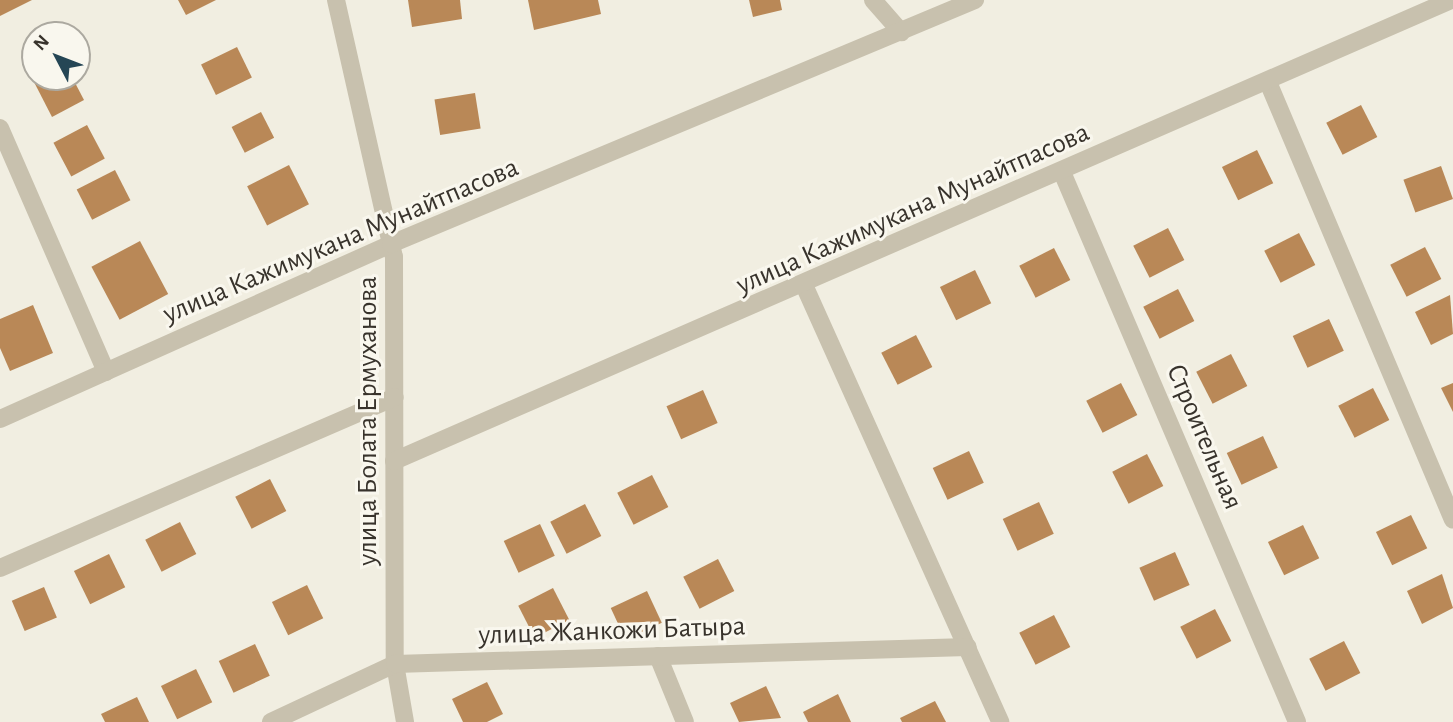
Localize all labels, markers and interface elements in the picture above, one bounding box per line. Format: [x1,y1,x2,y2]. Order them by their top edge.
north arrow [21,21,91,91]
text: N [30,32,53,54]
street label: улица Кажимукана Мунайтпасова [731,116,1095,302]
street label: улица Кажимукана Мунайтпасова [158,151,524,331]
street label: улица Болата Ермуханова [351,276,385,566]
street label: Строительная [1158,359,1250,515]
street label: улица Жанкожи Батыра [478,610,746,652]

